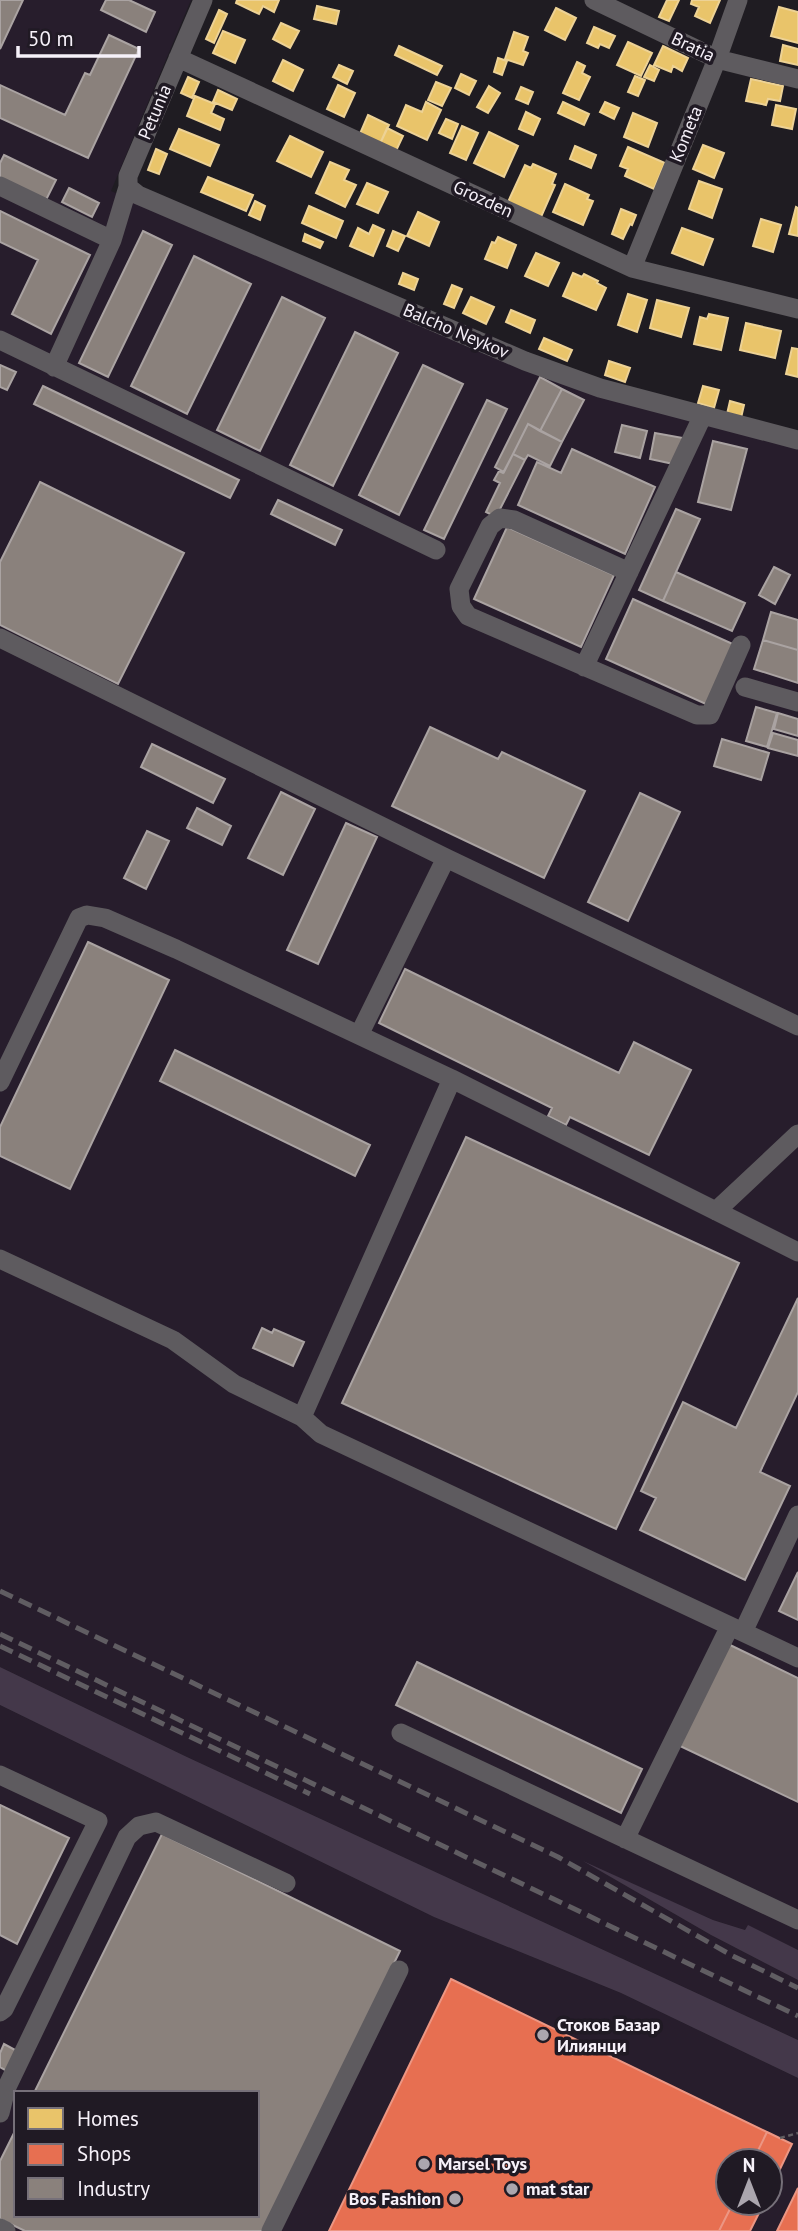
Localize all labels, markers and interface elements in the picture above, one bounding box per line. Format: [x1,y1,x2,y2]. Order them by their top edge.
scale bar [18,14,138,58]
text: 50 m [28,25,74,52]
street label: Bratia [668,27,719,67]
street label: Petunia [133,81,176,143]
street label: Kometa [664,102,707,165]
street label: Grozden [450,175,517,222]
street label: Balcho Neykov [400,298,513,363]
place label: Стоков Базар Илиянци [557,2013,661,2057]
marker: Стоков Базар Илиянци [535,2027,551,2043]
legend [14,2091,259,2217]
text: Homes [77,2105,139,2132]
text: Shops [77,2140,131,2167]
north arrow [714,2147,784,2217]
place label: Marsel Toys [438,2152,528,2175]
text: N [743,2153,755,2177]
marker: Marsel Toys [416,2156,432,2172]
text: Industry [77,2175,150,2202]
place label: mat star [526,2177,590,2200]
marker: mat star [504,2181,520,2197]
place label: Bos Fashion [349,2187,441,2210]
marker: Bos Fashion [447,2191,463,2207]

